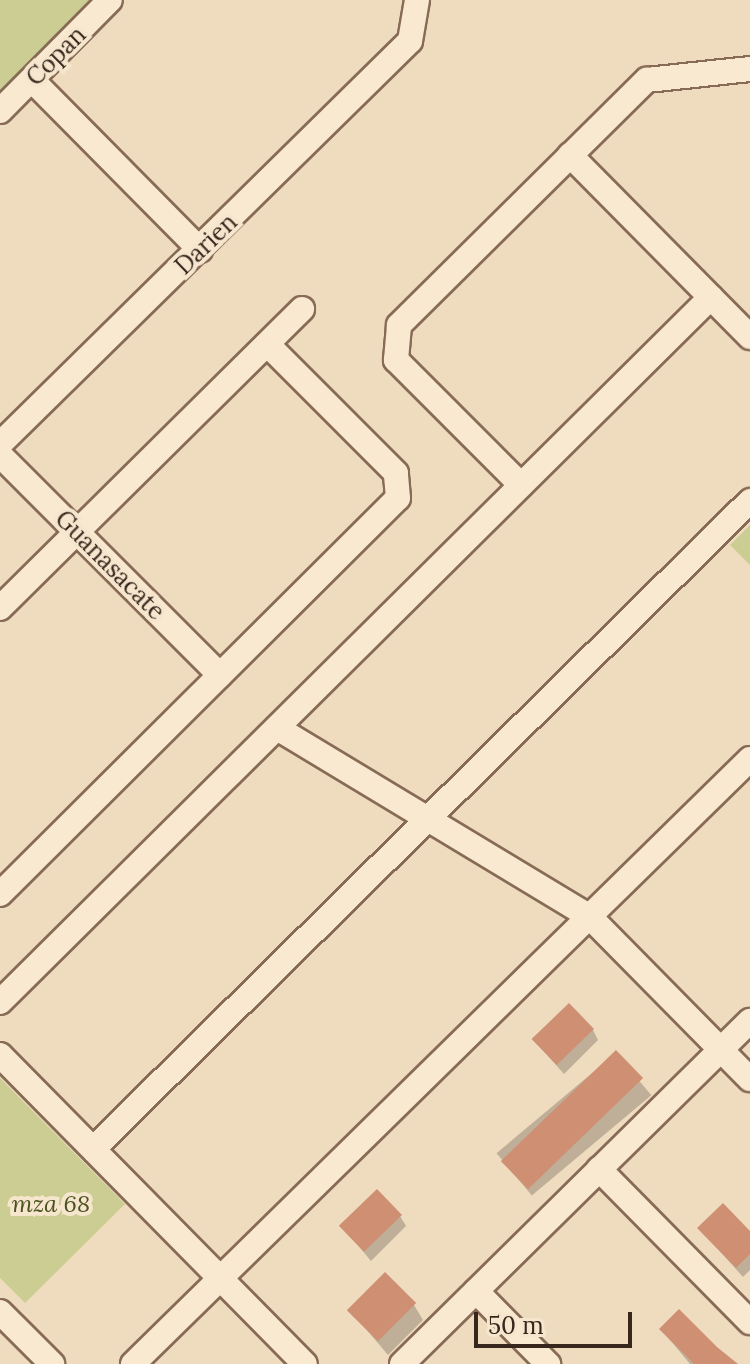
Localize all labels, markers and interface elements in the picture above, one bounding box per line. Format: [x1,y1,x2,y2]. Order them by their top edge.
street label: Copan [20,20,92,92]
street label: Darien [169,208,243,280]
street label: Guanasacate [49,504,171,626]
park label: mza 68 [12,1190,90,1218]
scale bar [478,1296,636,1346]
text: 50 m [488,1310,544,1341]

